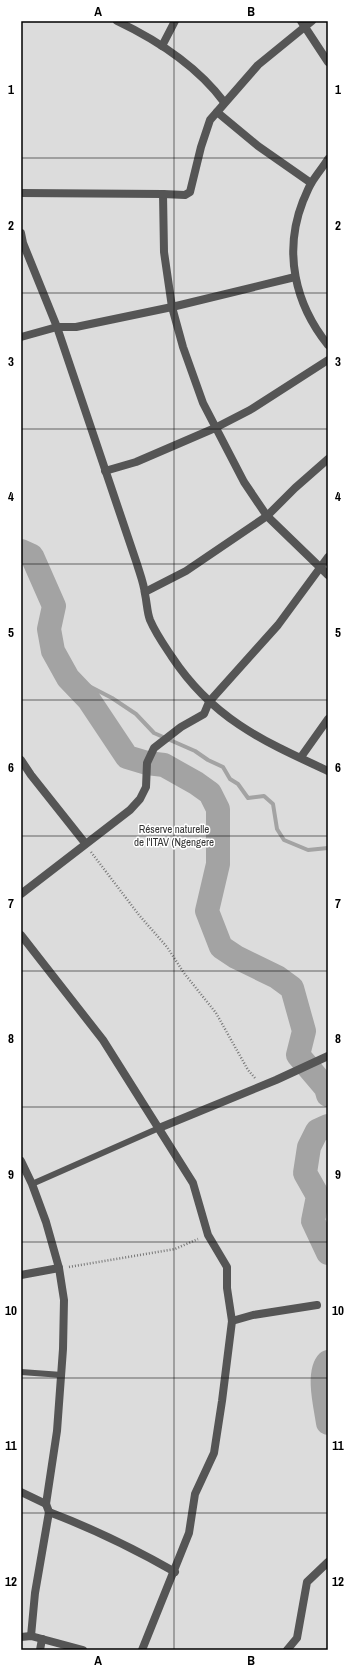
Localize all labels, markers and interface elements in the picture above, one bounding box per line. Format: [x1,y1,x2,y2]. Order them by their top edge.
text: A [94,3,102,20]
text: B [247,3,255,20]
text: 1 [8,81,14,98]
text: 1 [335,81,341,98]
text: 2 [8,217,14,234]
text: 2 [335,217,341,234]
text: 3 [8,353,14,370]
text: 3 [335,353,341,370]
text: 4 [8,488,14,505]
text: 4 [335,488,341,505]
text: 5 [8,624,14,641]
text: 5 [335,624,341,641]
text: 6 [8,759,14,776]
text: 6 [335,759,341,776]
park label: Réserve naturelle de l'ITAV (Ngengere [134,822,214,849]
text: 7 [8,895,14,912]
text: 7 [335,895,341,912]
text: 8 [8,1030,14,1047]
text: 8 [335,1030,341,1047]
text: 9 [8,1166,14,1183]
text: 9 [335,1166,341,1183]
text: 10 [5,1302,17,1319]
text: 10 [332,1302,344,1319]
text: 11 [5,1437,17,1454]
text: 11 [332,1437,344,1454]
text: 12 [5,1573,17,1590]
text: 12 [332,1573,344,1590]
text: A [94,1652,102,1669]
text: B [247,1652,255,1669]

